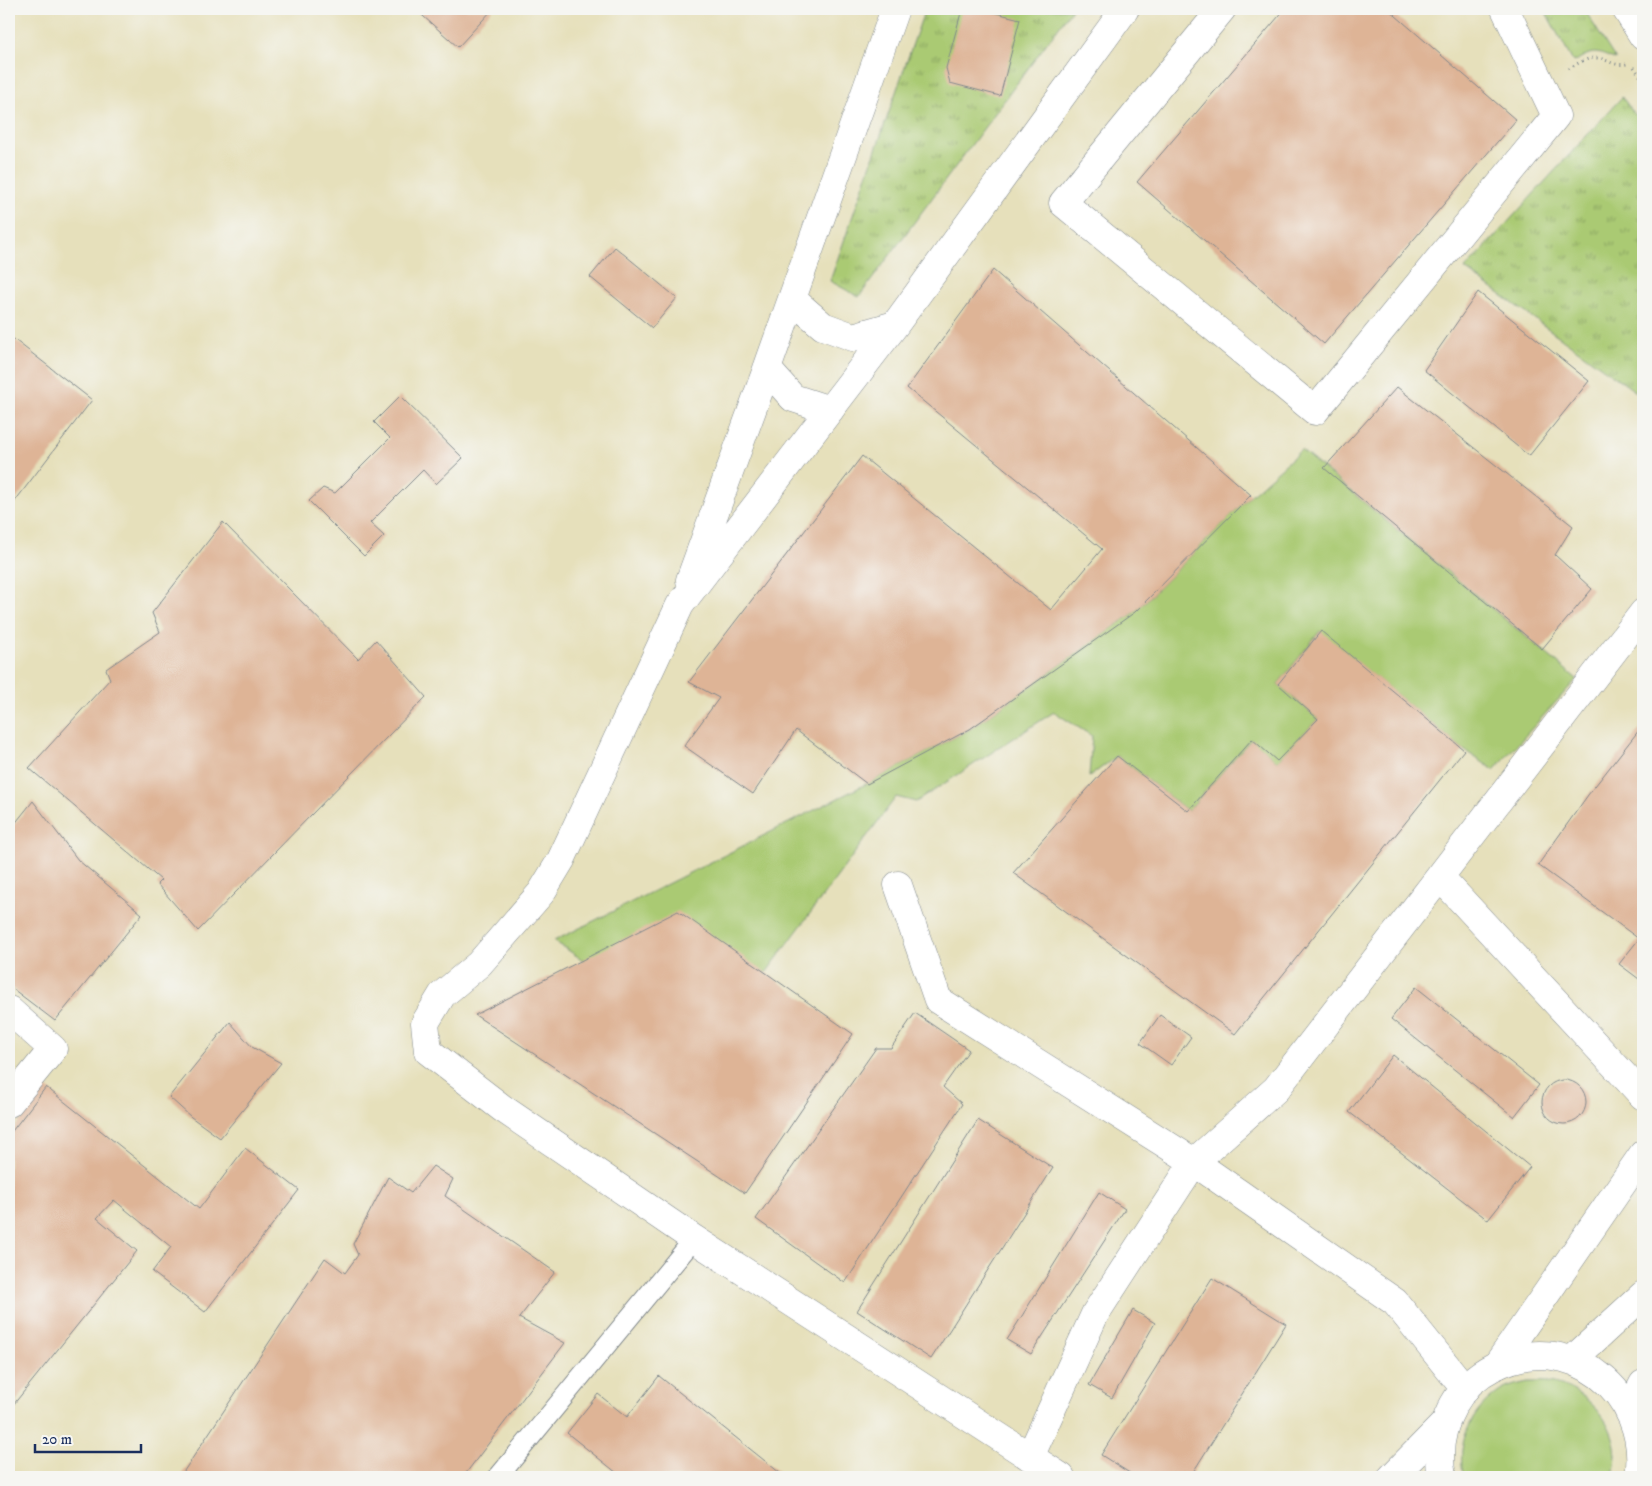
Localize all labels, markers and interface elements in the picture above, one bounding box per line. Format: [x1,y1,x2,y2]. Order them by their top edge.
scale bar [35,1421,141,1453]
text: 20 m [42,1430,72,1449]

